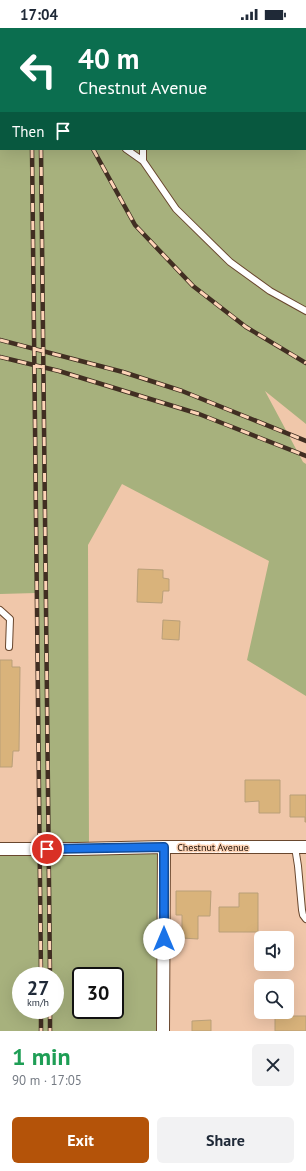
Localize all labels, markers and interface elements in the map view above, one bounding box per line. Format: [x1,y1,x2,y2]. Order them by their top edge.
text: 17:04 [20,5,58,24]
text: 40 m [78,40,139,77]
icon: left [12,44,64,96]
text: Chestnut Avenue [78,76,207,99]
icon: arrive [52,120,74,142]
text: Then [12,122,44,141]
pin [30,832,64,866]
icon: arrive [36,838,58,860]
street label: Chestnut Avenue [177,841,249,854]
position arrow [143,918,185,960]
map controls [254,931,294,1019]
button: sound [254,931,294,971]
speed limit sign: 30 [72,967,124,1019]
text: 27 [27,975,49,1001]
button: search [254,979,294,1019]
text: km/h [27,996,49,1009]
text: 1 min [12,1041,71,1072]
button: close [252,1044,294,1086]
text: 90 m · 17:05 [12,1072,82,1089]
button: Exit [12,1117,149,1163]
button: Share [157,1117,294,1163]

